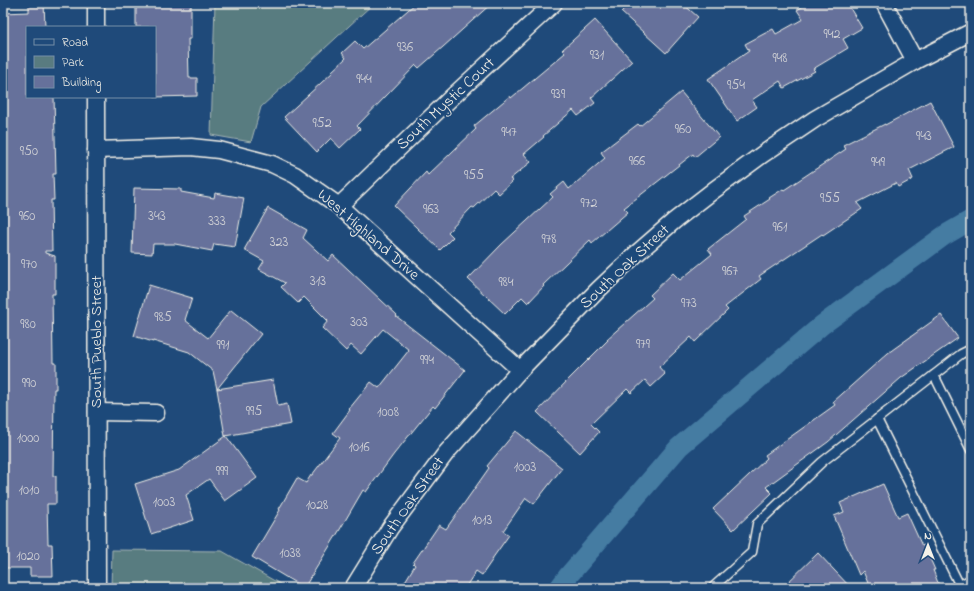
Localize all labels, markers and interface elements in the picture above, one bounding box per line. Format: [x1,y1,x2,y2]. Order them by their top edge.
house number: 942 [824,24,841,45]
legend [26,26,156,98]
text: Road [62,34,88,52]
house number: 936 [397,37,413,58]
house number: 931 [590,45,605,66]
house number: 948 [772,48,788,69]
street label: South Mystic Court [391,51,501,156]
text: Park [62,54,84,72]
house number: 944 [356,69,372,90]
text: Building [61,74,101,93]
house number: 954 [727,75,745,96]
house number: 939 [551,84,566,105]
house number: 952 [312,113,332,134]
house number: 960 [675,119,691,140]
house number: 947 [501,122,517,143]
house number: 943 [916,126,932,147]
house number: 950 [20,141,38,162]
house number: 966 [629,151,645,172]
house number: 949 [871,152,886,173]
house number: 955 [464,165,484,186]
street label: West Highland Drive [311,184,425,287]
house number: 955 [820,188,840,209]
house number: 972 [581,193,598,214]
house number: 963 [423,199,439,220]
house number: 960 [19,206,35,227]
house number: 343 [148,206,166,227]
house number: 333 [208,211,226,232]
house number: 961 [773,217,788,238]
street label: South Oak Street [575,219,676,315]
house number: 978 [541,229,557,250]
house number: 323 [270,232,288,253]
house number: 970 [21,254,37,275]
house number: 967 [722,261,738,282]
house number: 313 [310,271,326,292]
house number: 984 [498,272,514,293]
street label: South Pueblo Street [85,275,109,408]
house number: 973 [681,293,697,314]
house number: 985 [154,307,172,328]
house number: 303 [350,312,368,333]
house number: 980 [20,314,36,335]
house number: 979 [636,334,651,355]
house number: 991 [217,335,230,356]
house number: 994 [420,350,434,371]
house number: 990 [22,373,36,394]
house number: 995 [246,401,262,422]
house number: 1008 [377,402,399,423]
house number: 1000 [17,428,39,449]
house number: 1016 [348,437,370,458]
street label: South Oak Street [365,451,451,560]
house number: 1003 [514,457,536,478]
house number: 999 [216,461,229,482]
house number: 1010 [19,480,40,501]
house number: 1003 [153,492,175,513]
house number: 1028 [306,495,328,516]
house number: 1013 [472,510,493,531]
north arrow [908,525,948,565]
text: N [924,528,932,544]
house number: 1038 [279,543,301,564]
house number: 1020 [16,546,40,567]

